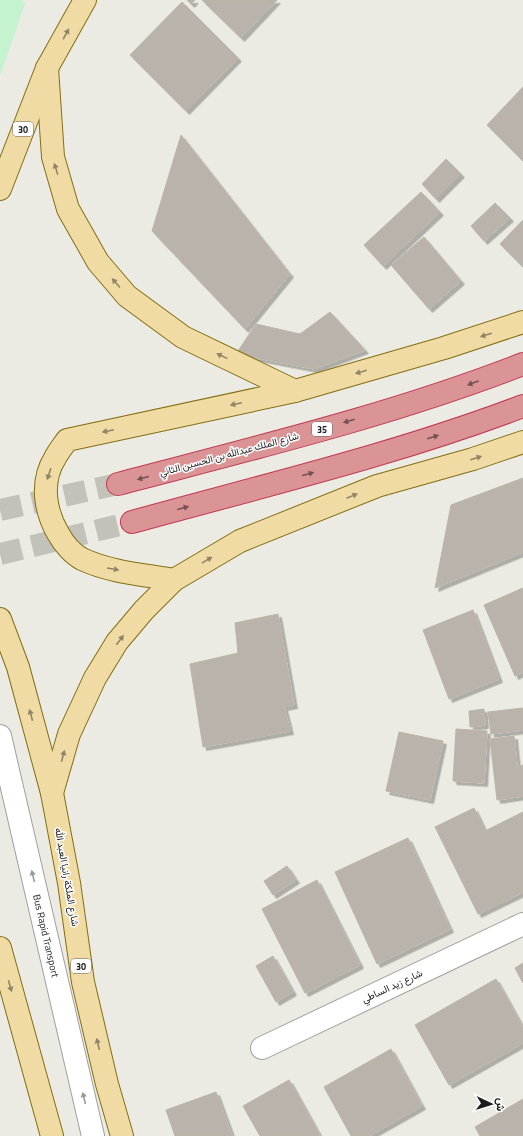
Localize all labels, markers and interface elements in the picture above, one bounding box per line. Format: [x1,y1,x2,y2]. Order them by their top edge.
one-way arrow [62,28,69,40]
road number: 30 [13,122,33,136]
one-way arrow [53,163,59,175]
one-way arrow [111,278,120,288]
one-way arrow [480,332,492,338]
one-way arrow [216,353,228,359]
one-way arrow [355,369,367,375]
one-way arrow [467,380,479,386]
one-way arrow [229,402,242,408]
one-way arrow [343,418,355,424]
road number: 35 [312,422,332,436]
street label: شارع الملك عبدالله بن الحسين الثاني [158,428,301,481]
one-way arrow [102,429,115,435]
one-way arrow [427,434,439,440]
one-way arrow [470,455,482,461]
one-way arrow [46,469,52,481]
one-way arrow [302,470,314,476]
one-way arrow [137,475,149,481]
one-way arrow [346,493,358,499]
one-way arrow [177,505,189,511]
one-way arrow [202,556,212,564]
one-way arrow [107,566,119,572]
one-way arrow [116,634,124,645]
one-way arrow [28,709,34,721]
one-way arrow [60,749,66,761]
street label: شارع الملكة رانيا العبد الله [51,827,83,928]
one-way arrow [30,870,36,882]
street label: Bus Rapid Transport [29,893,63,979]
road number: 30 [71,959,91,973]
street label: شارع زيد الساطي [359,965,425,1008]
one-way arrow [7,980,13,992]
one-way arrow [95,1038,101,1050]
north arrow [471,1084,511,1124]
one-way arrow [81,1092,87,1104]
text: ش [493,1098,509,1112]

